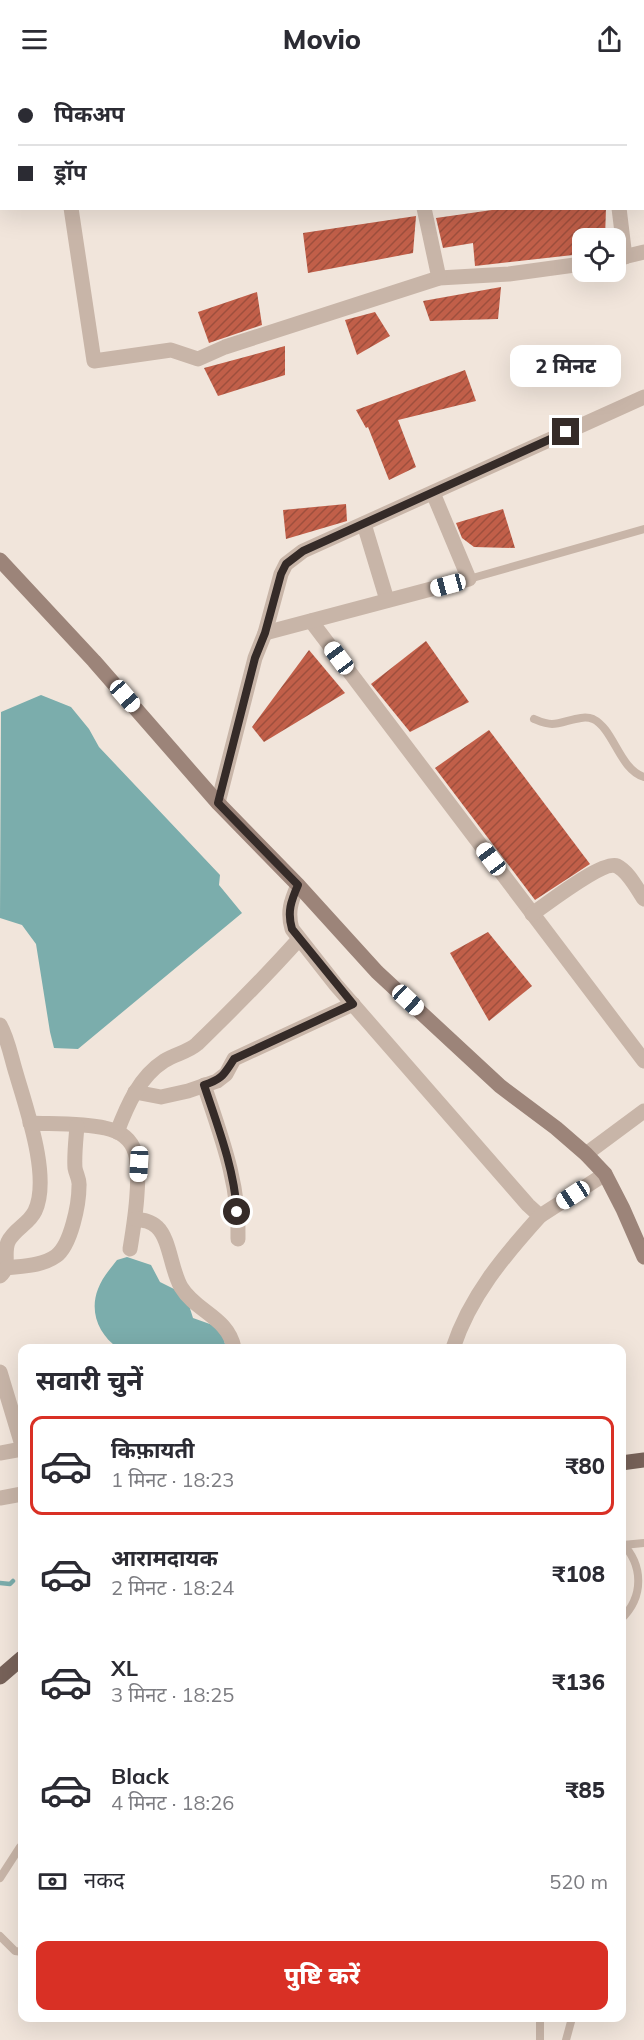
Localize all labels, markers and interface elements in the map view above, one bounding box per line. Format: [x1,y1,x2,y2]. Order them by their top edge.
text: Movio [283,22,361,56]
icon: menu [18,23,51,56]
icon: share [593,23,626,56]
text: पिकअप [54,100,125,128]
text: ड्रॉप [54,158,87,186]
map controls [572,228,626,282]
button: locate [572,228,626,282]
callout: 2 मिनट [510,345,622,387]
text: 2 मिनट [535,353,596,378]
route end [552,418,579,445]
car [428,572,468,598]
car [321,638,357,678]
car [106,677,144,715]
car [473,839,509,879]
car [389,981,427,1019]
car [129,1146,149,1182]
car [553,1178,593,1212]
route start [223,1198,250,1225]
text: सवारी चुनें [36,1363,143,1397]
text: किफ़ायती [111,1436,195,1464]
icon: car [39,1439,93,1493]
text: ₹80 [565,1452,605,1480]
text: 1 मिनट · 18:23 [111,1467,234,1492]
text: आरामदायक [111,1544,218,1572]
icon: car [39,1547,93,1601]
text: ₹108 [552,1560,605,1588]
text: 2 मिनट · 18:24 [111,1575,234,1600]
text: XL [111,1654,138,1682]
icon: car [39,1655,93,1709]
text: ₹136 [552,1668,605,1696]
text: 3 मिनट · 18:25 [111,1682,234,1707]
text: Black [111,1762,169,1790]
icon: car [39,1763,93,1817]
text: ₹85 [565,1776,605,1804]
text: 4 मिनट · 18:26 [111,1790,234,1815]
icon: cash [36,1865,69,1898]
text: नकद [84,1866,125,1894]
text: 520 m [549,1869,608,1894]
button: पुष्टि करें [36,1941,608,2010]

